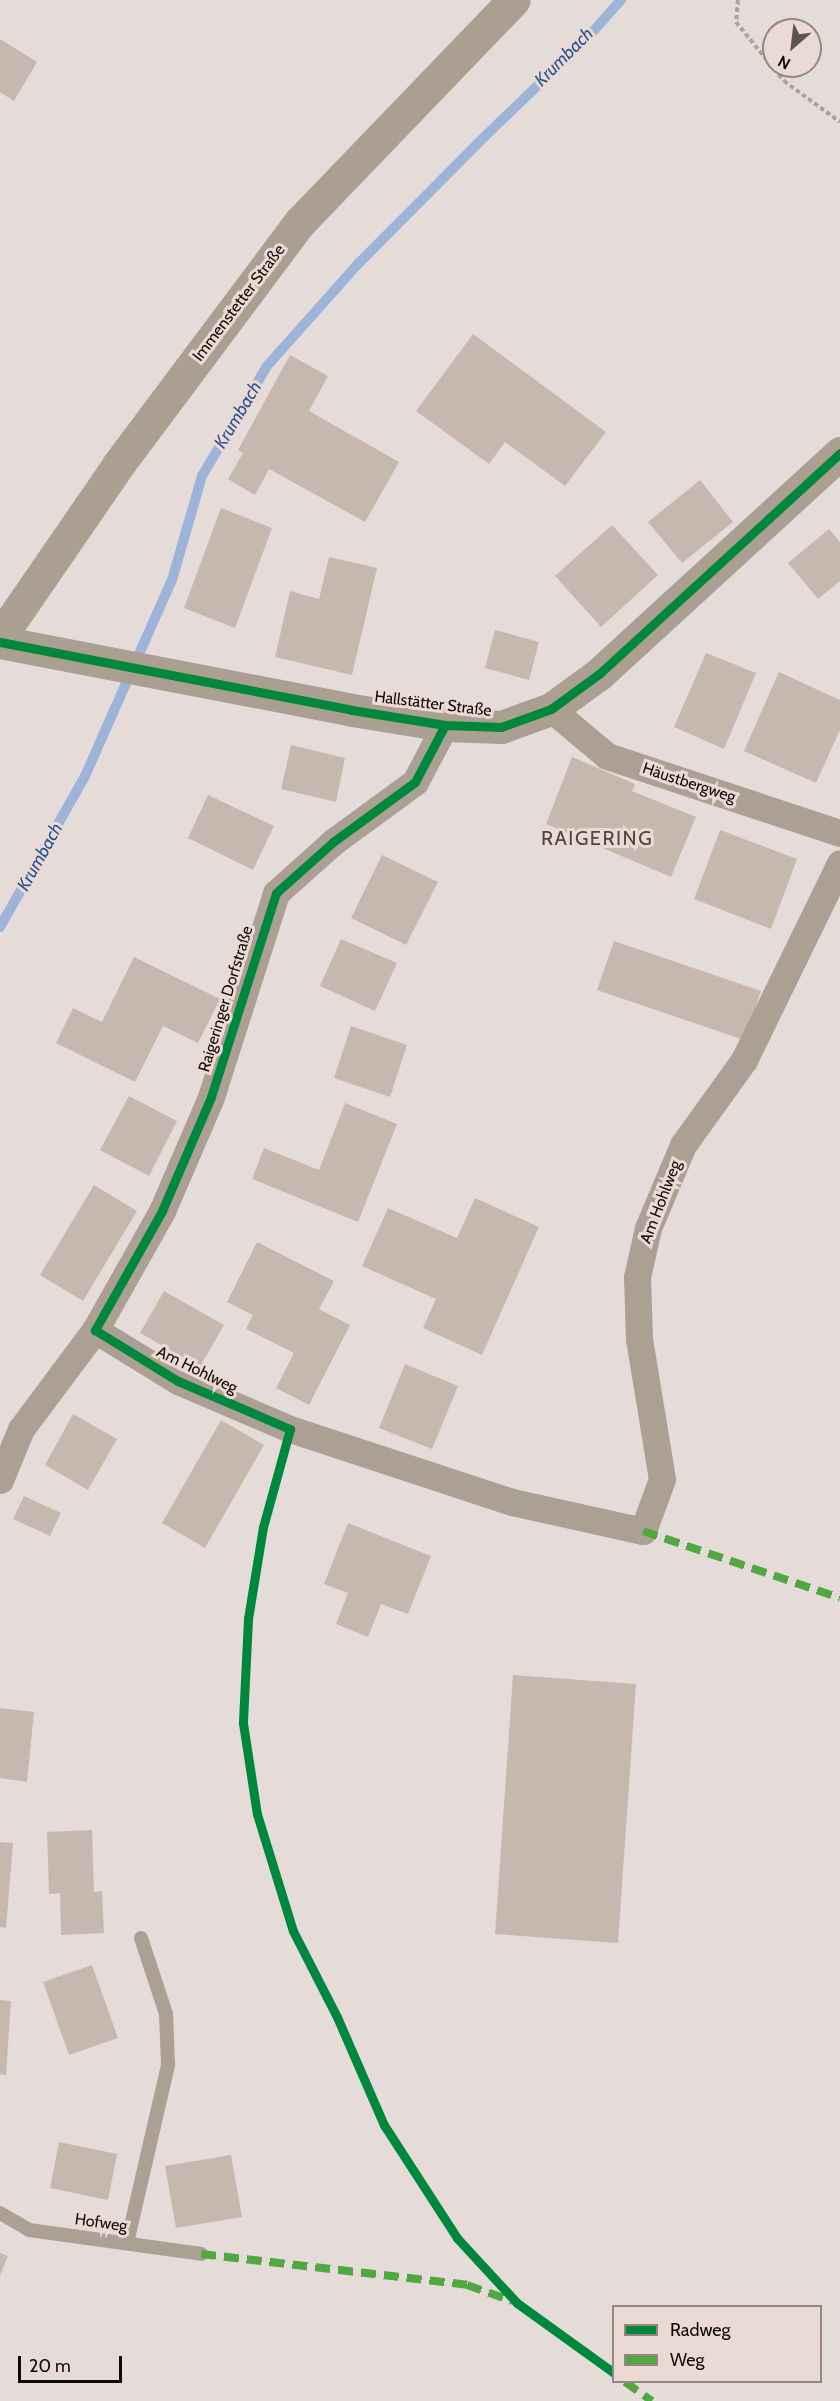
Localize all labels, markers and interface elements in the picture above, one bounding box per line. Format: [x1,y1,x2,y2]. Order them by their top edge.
north arrow [762,18,822,78]
water label: Krumbach [530,23,598,91]
text: N [775,52,794,74]
street label: Immenstetter Straße [189,241,289,365]
water label: Krumbach [210,378,266,452]
street label: Hallstätter Straße [373,687,493,721]
street label: Häustbergweg [640,759,738,807]
water label: Krumbach [13,819,67,895]
district label: RAIGERING [541,826,653,850]
street label: Raigeringer Dorfstraße [195,924,257,1074]
street label: Am Hohlweg [636,1158,686,1246]
street label: Am Hohlweg [154,1342,240,1398]
street label: Hofweg [74,2210,128,2236]
legend [612,2305,822,2383]
text: Radweg [670,2319,731,2341]
scale bar [21,2344,124,2382]
text: Weg [670,2349,705,2371]
text: 20 m [29,2355,71,2377]

